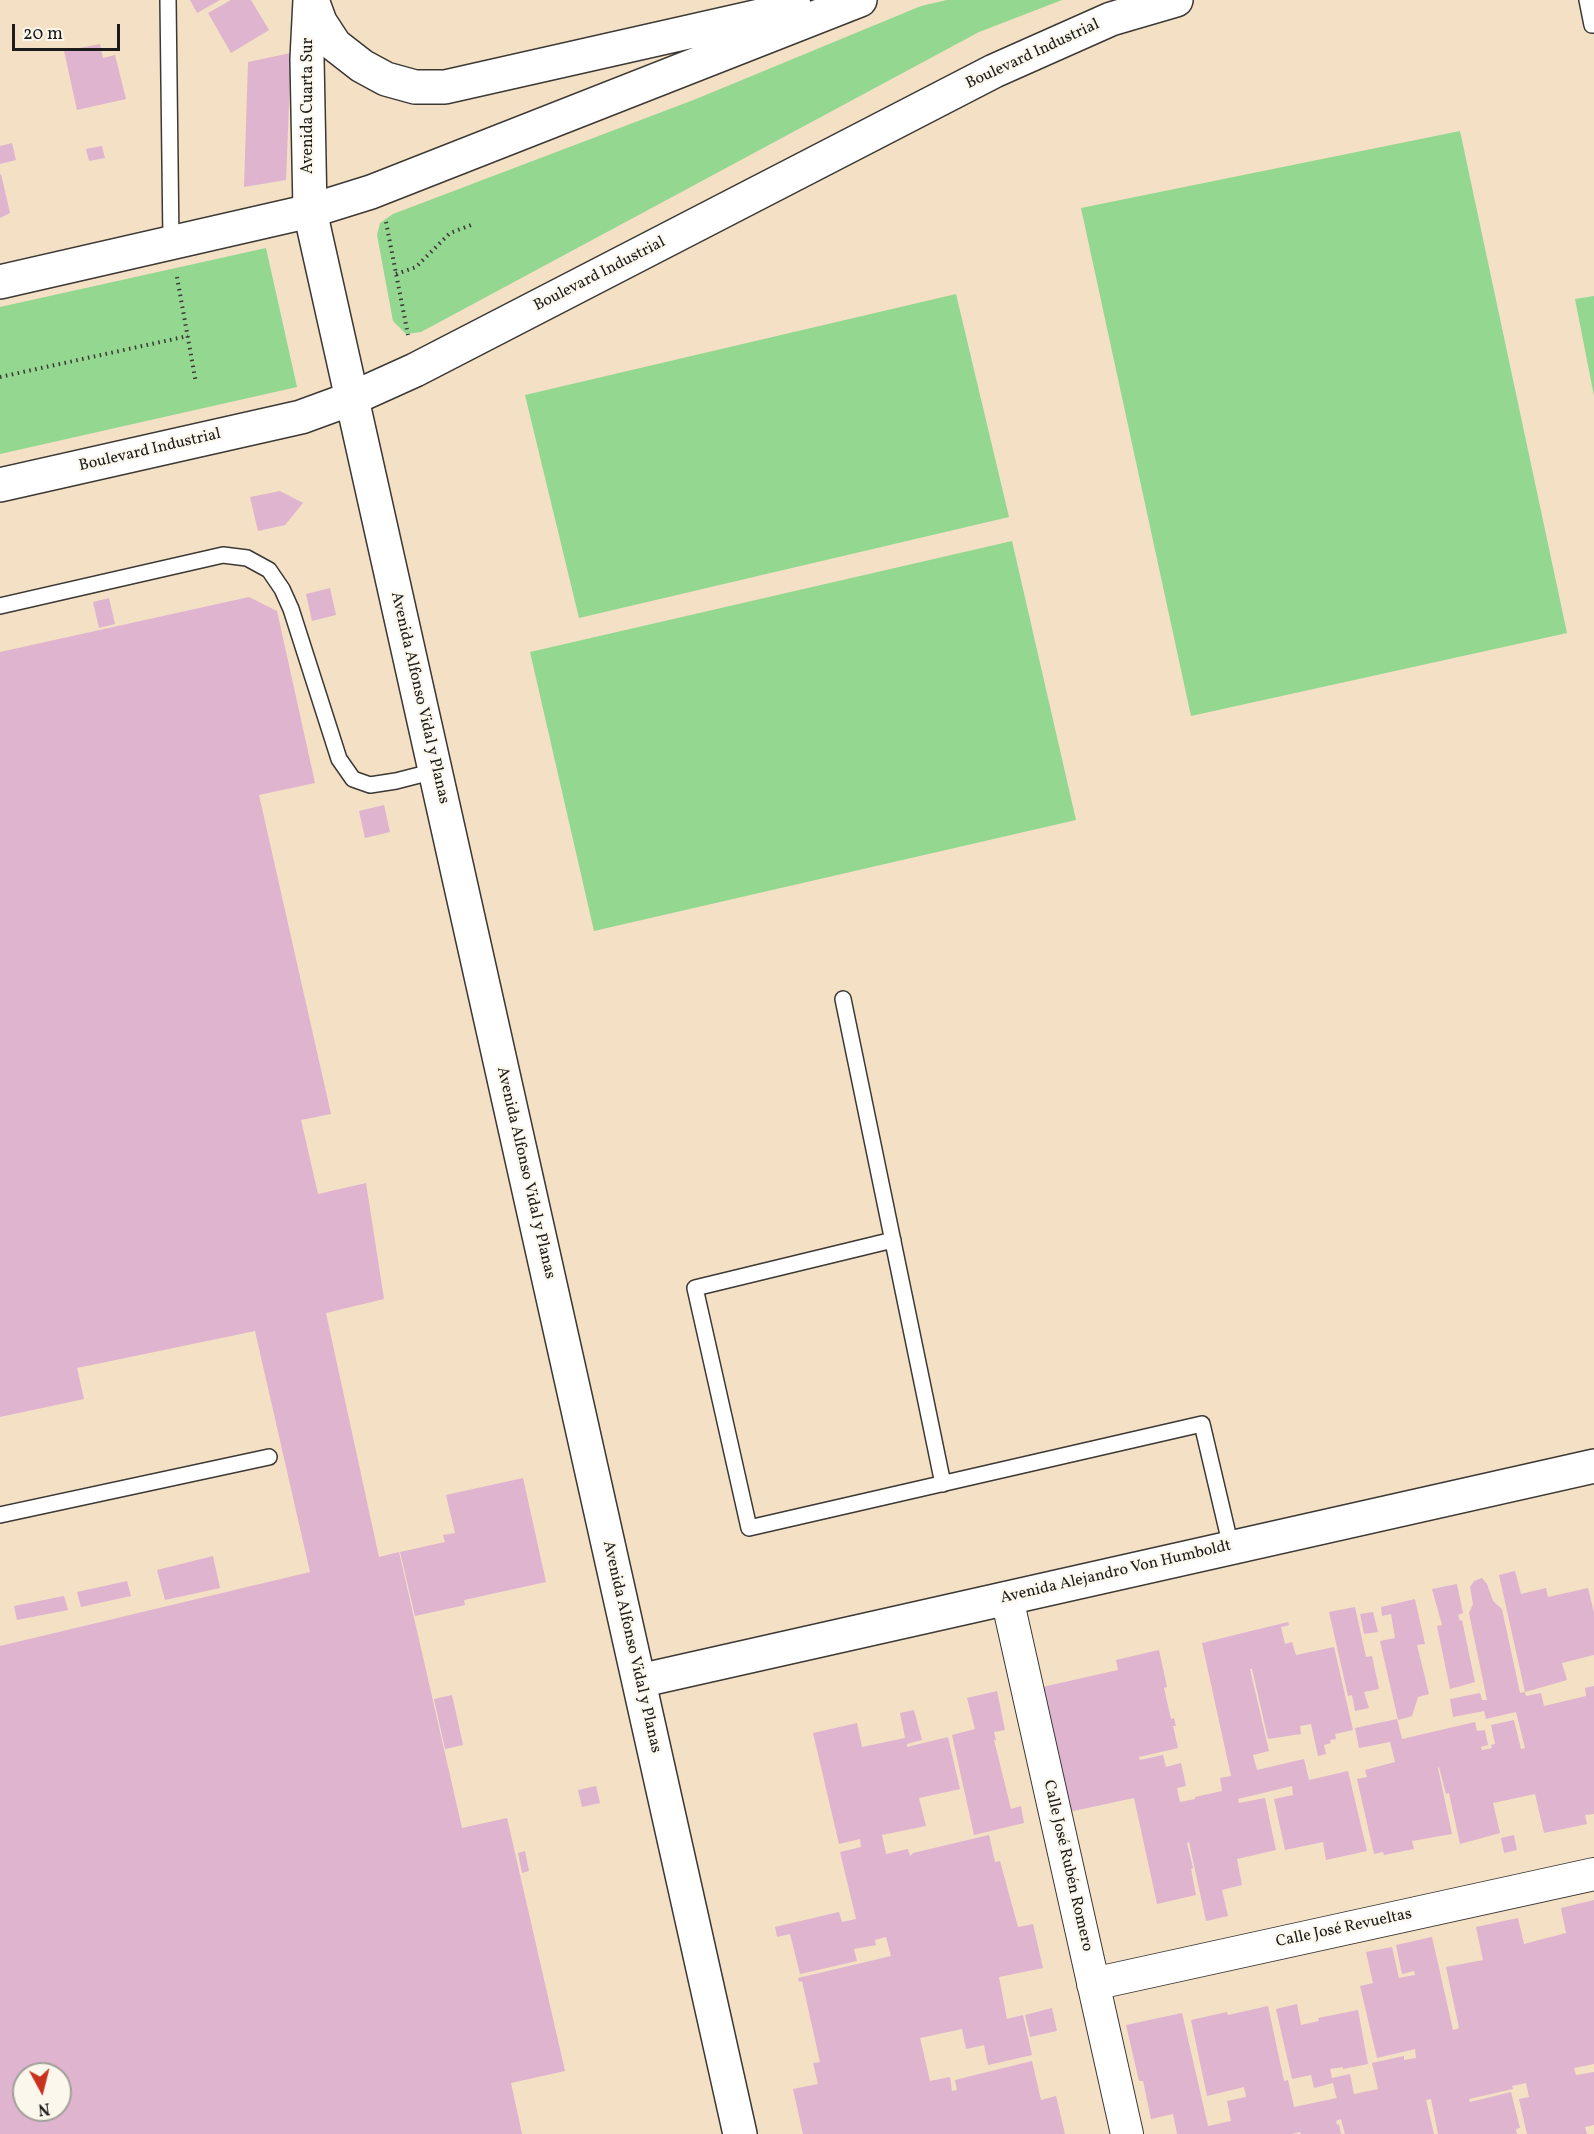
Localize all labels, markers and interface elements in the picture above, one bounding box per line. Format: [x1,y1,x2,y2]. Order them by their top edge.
scale bar [15,12,123,50]
street label: Boulevard Industrial [963,16,1103,94]
text: 20 m [23,22,63,47]
street label: Avenida Cuarta Sur [299,38,319,174]
street label: Boulevard Industrial [531,234,669,316]
street label: Boulevard Industrial [77,425,223,477]
street label: Avenida Alfonso Vidal y Planas [385,590,453,806]
street label: Avenida Alfonso Vidal y Planas [491,1065,559,1281]
street label: Avenida Alejandro Von Humboldt [999,1537,1233,1609]
street label: Avenida Alfonso Vidal y Planas [597,1539,665,1755]
street label: Calle José Rubén Romero [1038,1778,1096,1954]
street label: Calle José Revueltas [1274,1905,1414,1953]
north arrow [12,2062,72,2122]
text: N [37,2096,51,2120]

